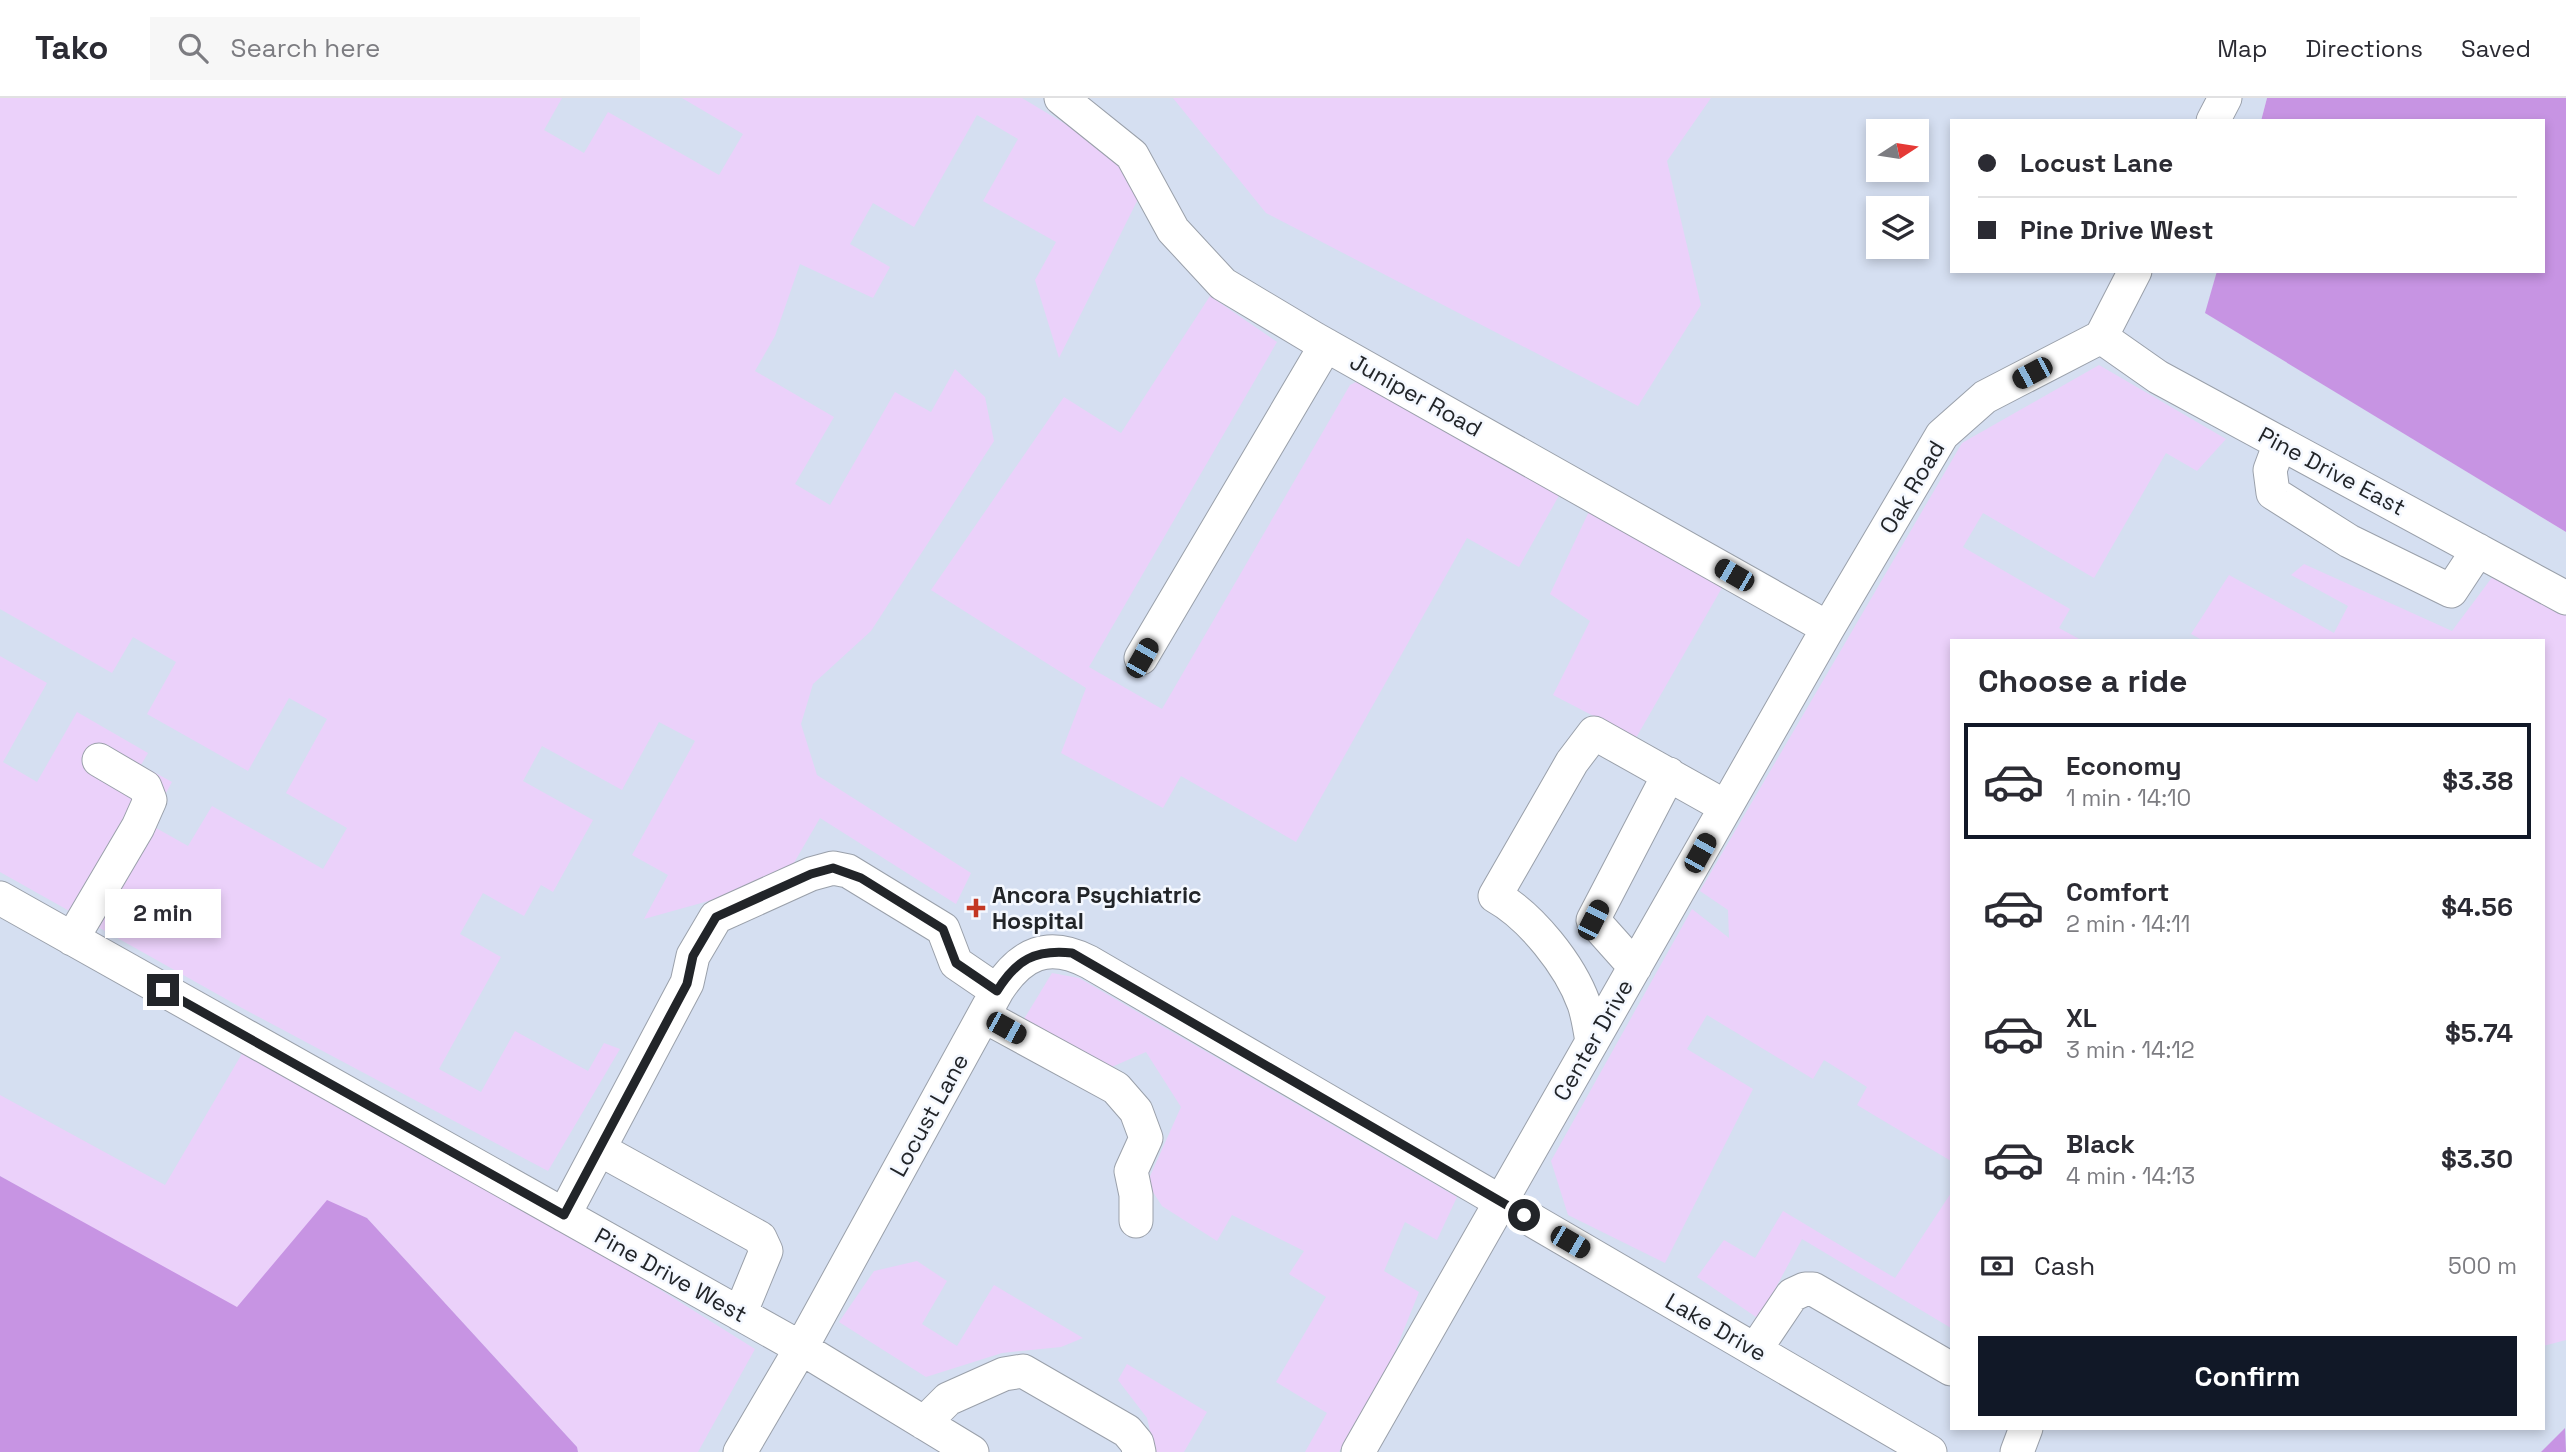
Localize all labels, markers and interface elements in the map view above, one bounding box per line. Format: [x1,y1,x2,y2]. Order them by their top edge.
search box [150,17,640,80]
text: Tako [35,27,108,69]
icon: search [174,29,212,67]
text: Search here [230,31,380,65]
text: Map [2217,33,2267,64]
text: Directions [2305,33,2423,64]
text: Saved [2461,33,2531,64]
north arrow [1866,119,1928,182]
map controls [1866,119,1929,259]
text: Locust Lane [2020,146,2173,180]
button: layers [1866,196,1929,259]
text: Pine Drive West [2020,213,2214,247]
street label: Juniper Road [1345,346,1487,444]
car [2009,354,2056,392]
street label: Pine Drive East [2253,420,2411,522]
street label: Oak Road [1873,435,1951,539]
car [1711,555,1758,595]
car [1123,635,1162,681]
text: Choose a ride [1978,661,2188,701]
text: Economy [2066,749,2182,783]
icon: car [1982,750,2045,813]
text: $3.38 [2442,764,2513,798]
text: 1 min · 14:10 [2066,783,2191,813]
car [1681,830,1720,876]
text: Comfort [2066,875,2169,909]
icon: car [1982,876,2045,939]
place label: Ancora Psychiatric Hospital [992,880,1202,936]
callout: 2 min [105,888,221,938]
text: $4.56 [2441,890,2513,924]
car [1575,897,1612,943]
text: 2 min [133,898,193,928]
marker: Ancora Psychiatric Hospital [966,898,986,918]
text: 2 min · 14:11 [2066,909,2190,939]
route end [147,974,179,1006]
street label: Center Drive [1546,974,1640,1106]
text: XL [2066,1001,2097,1035]
icon: car [1982,1002,2045,1065]
car [983,1009,1030,1047]
text: $5.74 [2445,1016,2513,1050]
text: 3 min · 14:12 [2066,1035,2195,1065]
street label: Locust Lane [883,1048,975,1182]
text: Black [2066,1127,2135,1161]
icon: car [1982,1128,2045,1191]
text: $3.30 [2441,1142,2513,1176]
text: 4 min · 14:13 [2066,1161,2195,1191]
route start [1508,1199,1540,1231]
street label: Pine Drive West [589,1221,753,1329]
car [1547,1222,1594,1262]
icon: cash [1978,1247,2016,1285]
text: Cash [2034,1249,2095,1283]
text: 500 m [2448,1251,2517,1281]
street label: Lake Drive [1660,1286,1772,1368]
button: Confirm [1978,1336,2517,1416]

